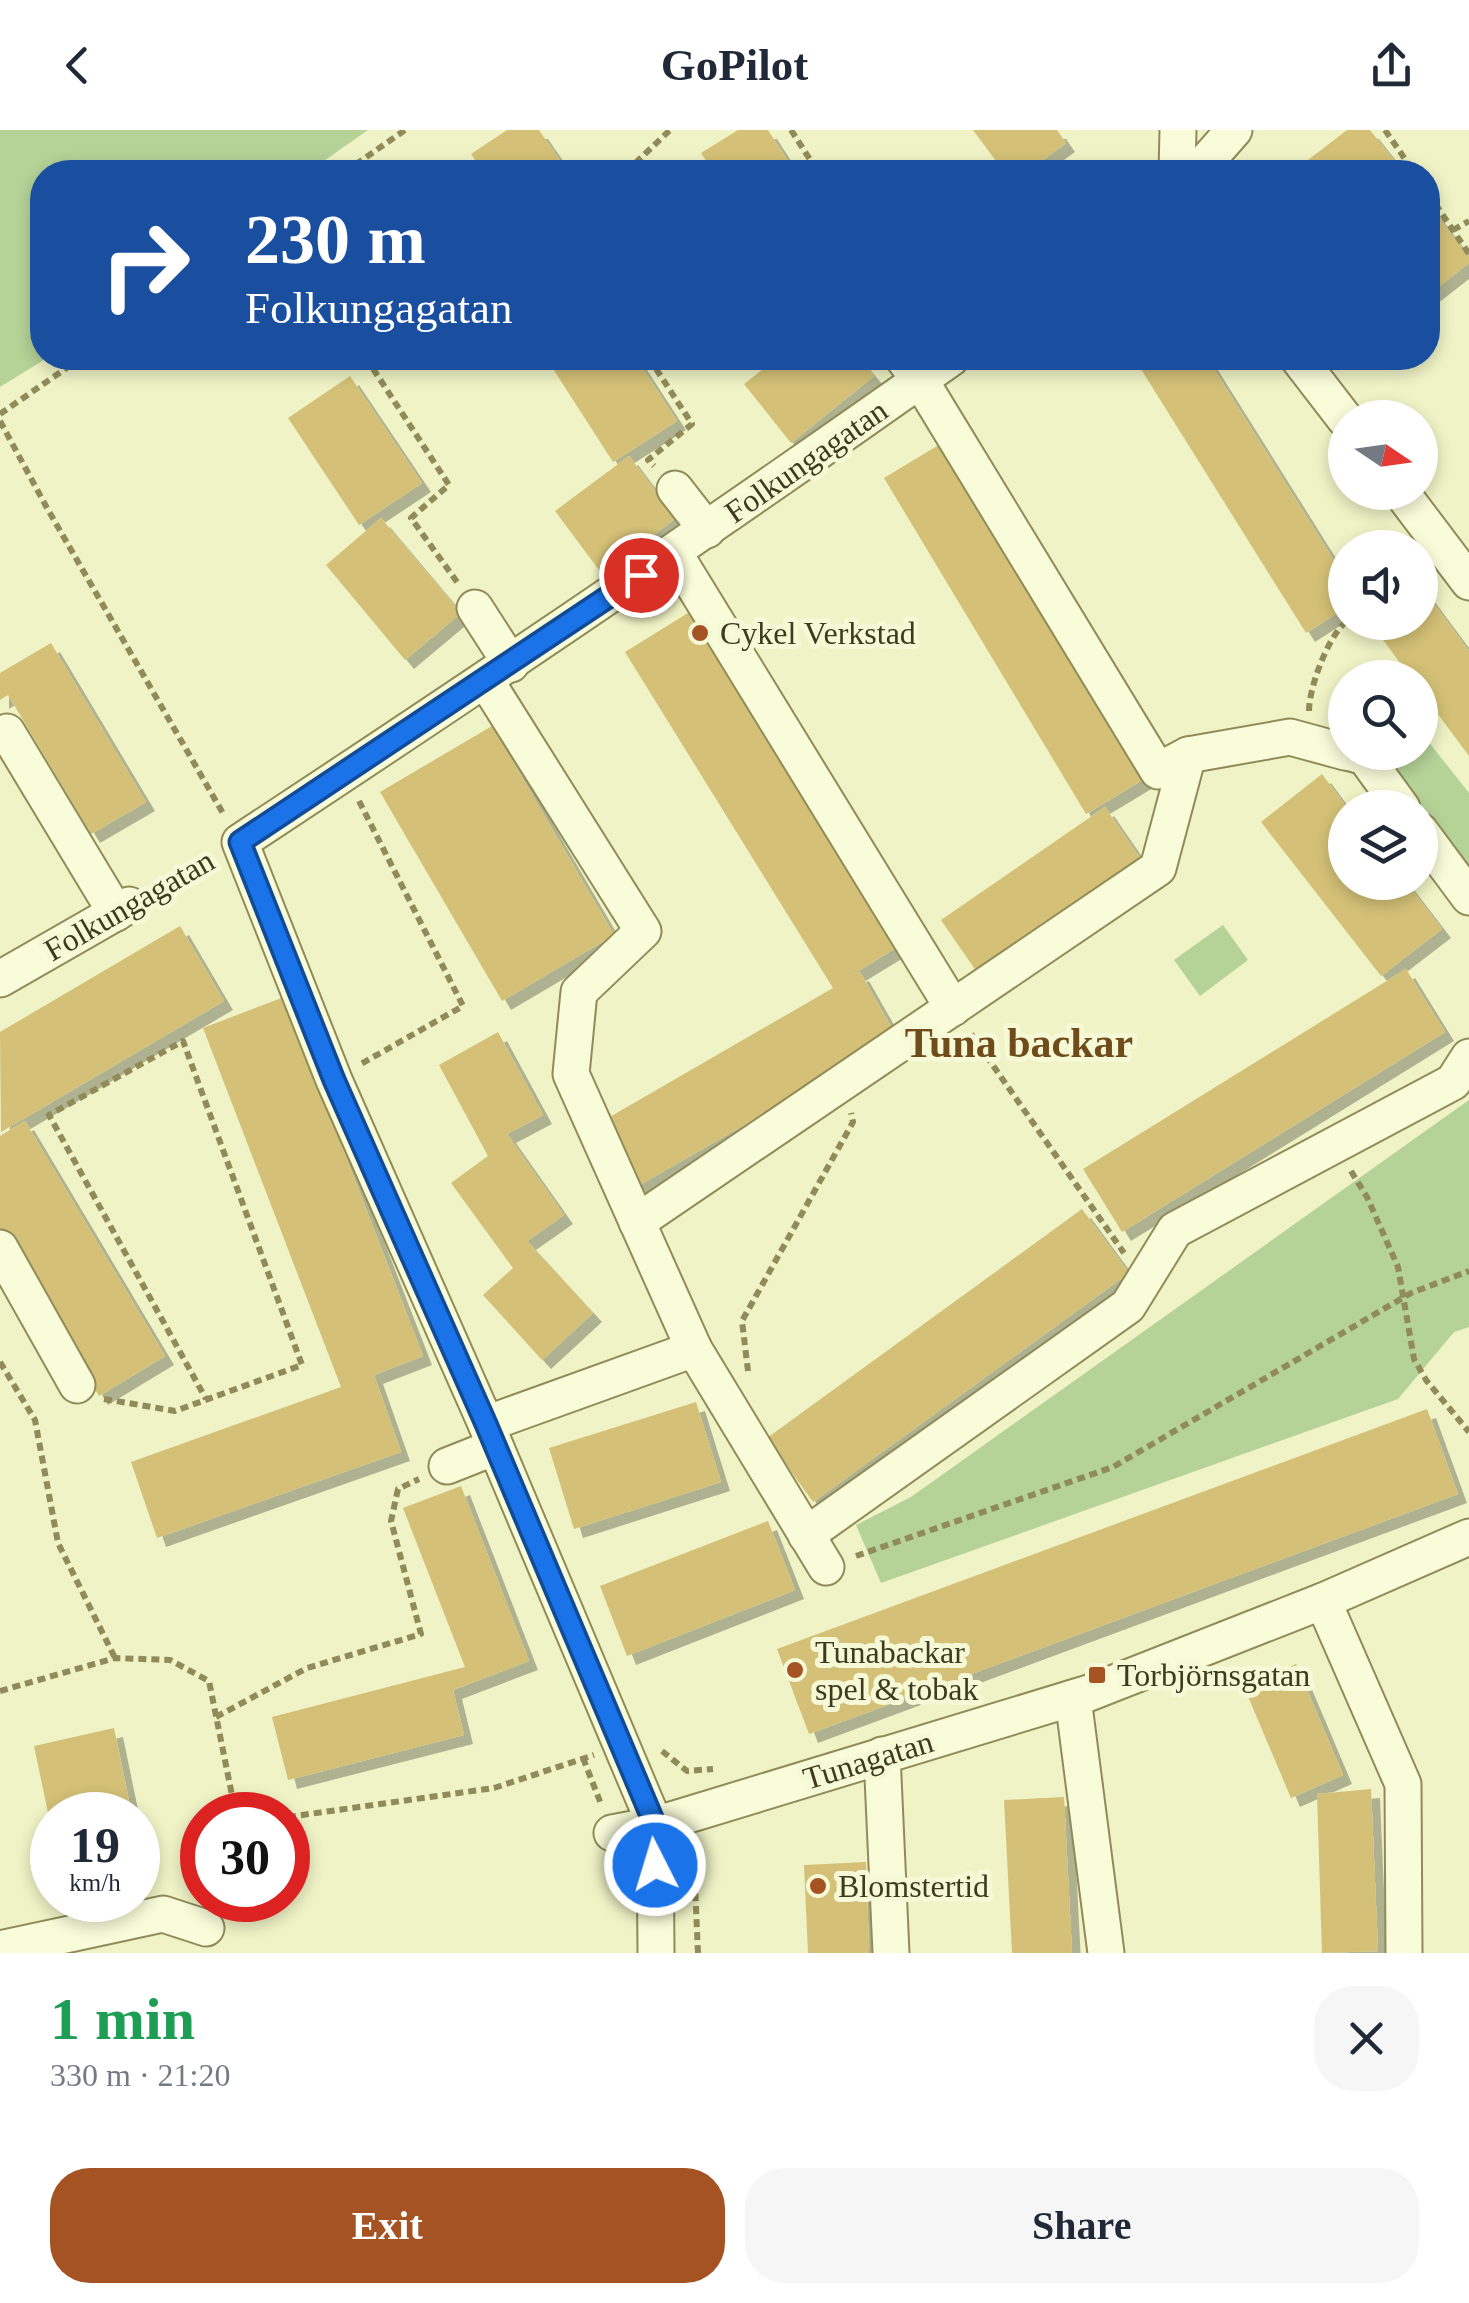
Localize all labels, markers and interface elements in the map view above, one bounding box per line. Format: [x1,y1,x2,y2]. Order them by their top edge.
icon: back [50,38,105,93]
icon: share [1364,38,1419,93]
text: GoPilot [661,40,808,90]
icon: right [80,200,210,330]
text: 230 m [245,201,426,278]
text: Folkungagatan [245,283,512,333]
street label: Folkungagatan [718,392,894,530]
north arrow [1328,400,1438,510]
map controls [1328,400,1438,900]
button: sound [1328,530,1438,640]
pin [599,533,684,618]
icon: arrive [614,548,669,603]
place label: Cykel Verkstad [720,615,916,651]
marker: Cykel Verkstad [689,622,711,644]
button: search [1328,660,1438,770]
button: layers [1328,790,1438,900]
street label: Folkungagatan [38,842,220,968]
district label: Tuna backar [905,1020,1133,1066]
place label: Tunabackar spel & tobak [815,1634,979,1707]
place label: Torbjörnsgatan [1117,1657,1310,1693]
marker: Tunabackar spel & tobak [784,1659,806,1681]
marker: Torbjörnsgatan [1086,1664,1108,1686]
street label: Tunagatan [799,1723,937,1797]
speed limit sign: 30 [180,1792,310,1922]
position arrow [603,1813,707,1917]
text: 19 [70,1817,120,1873]
place label: Blomstertid [838,1868,989,1904]
text: km/h [69,1869,121,1896]
marker: Blomstertid [807,1875,829,1897]
text: 1 min [50,1986,195,2052]
button: close [1314,1986,1419,2091]
text: 330 m · 21:20 [50,2057,230,2093]
button: Exit [50,2168,725,2283]
button: Share [745,2168,1419,2283]

